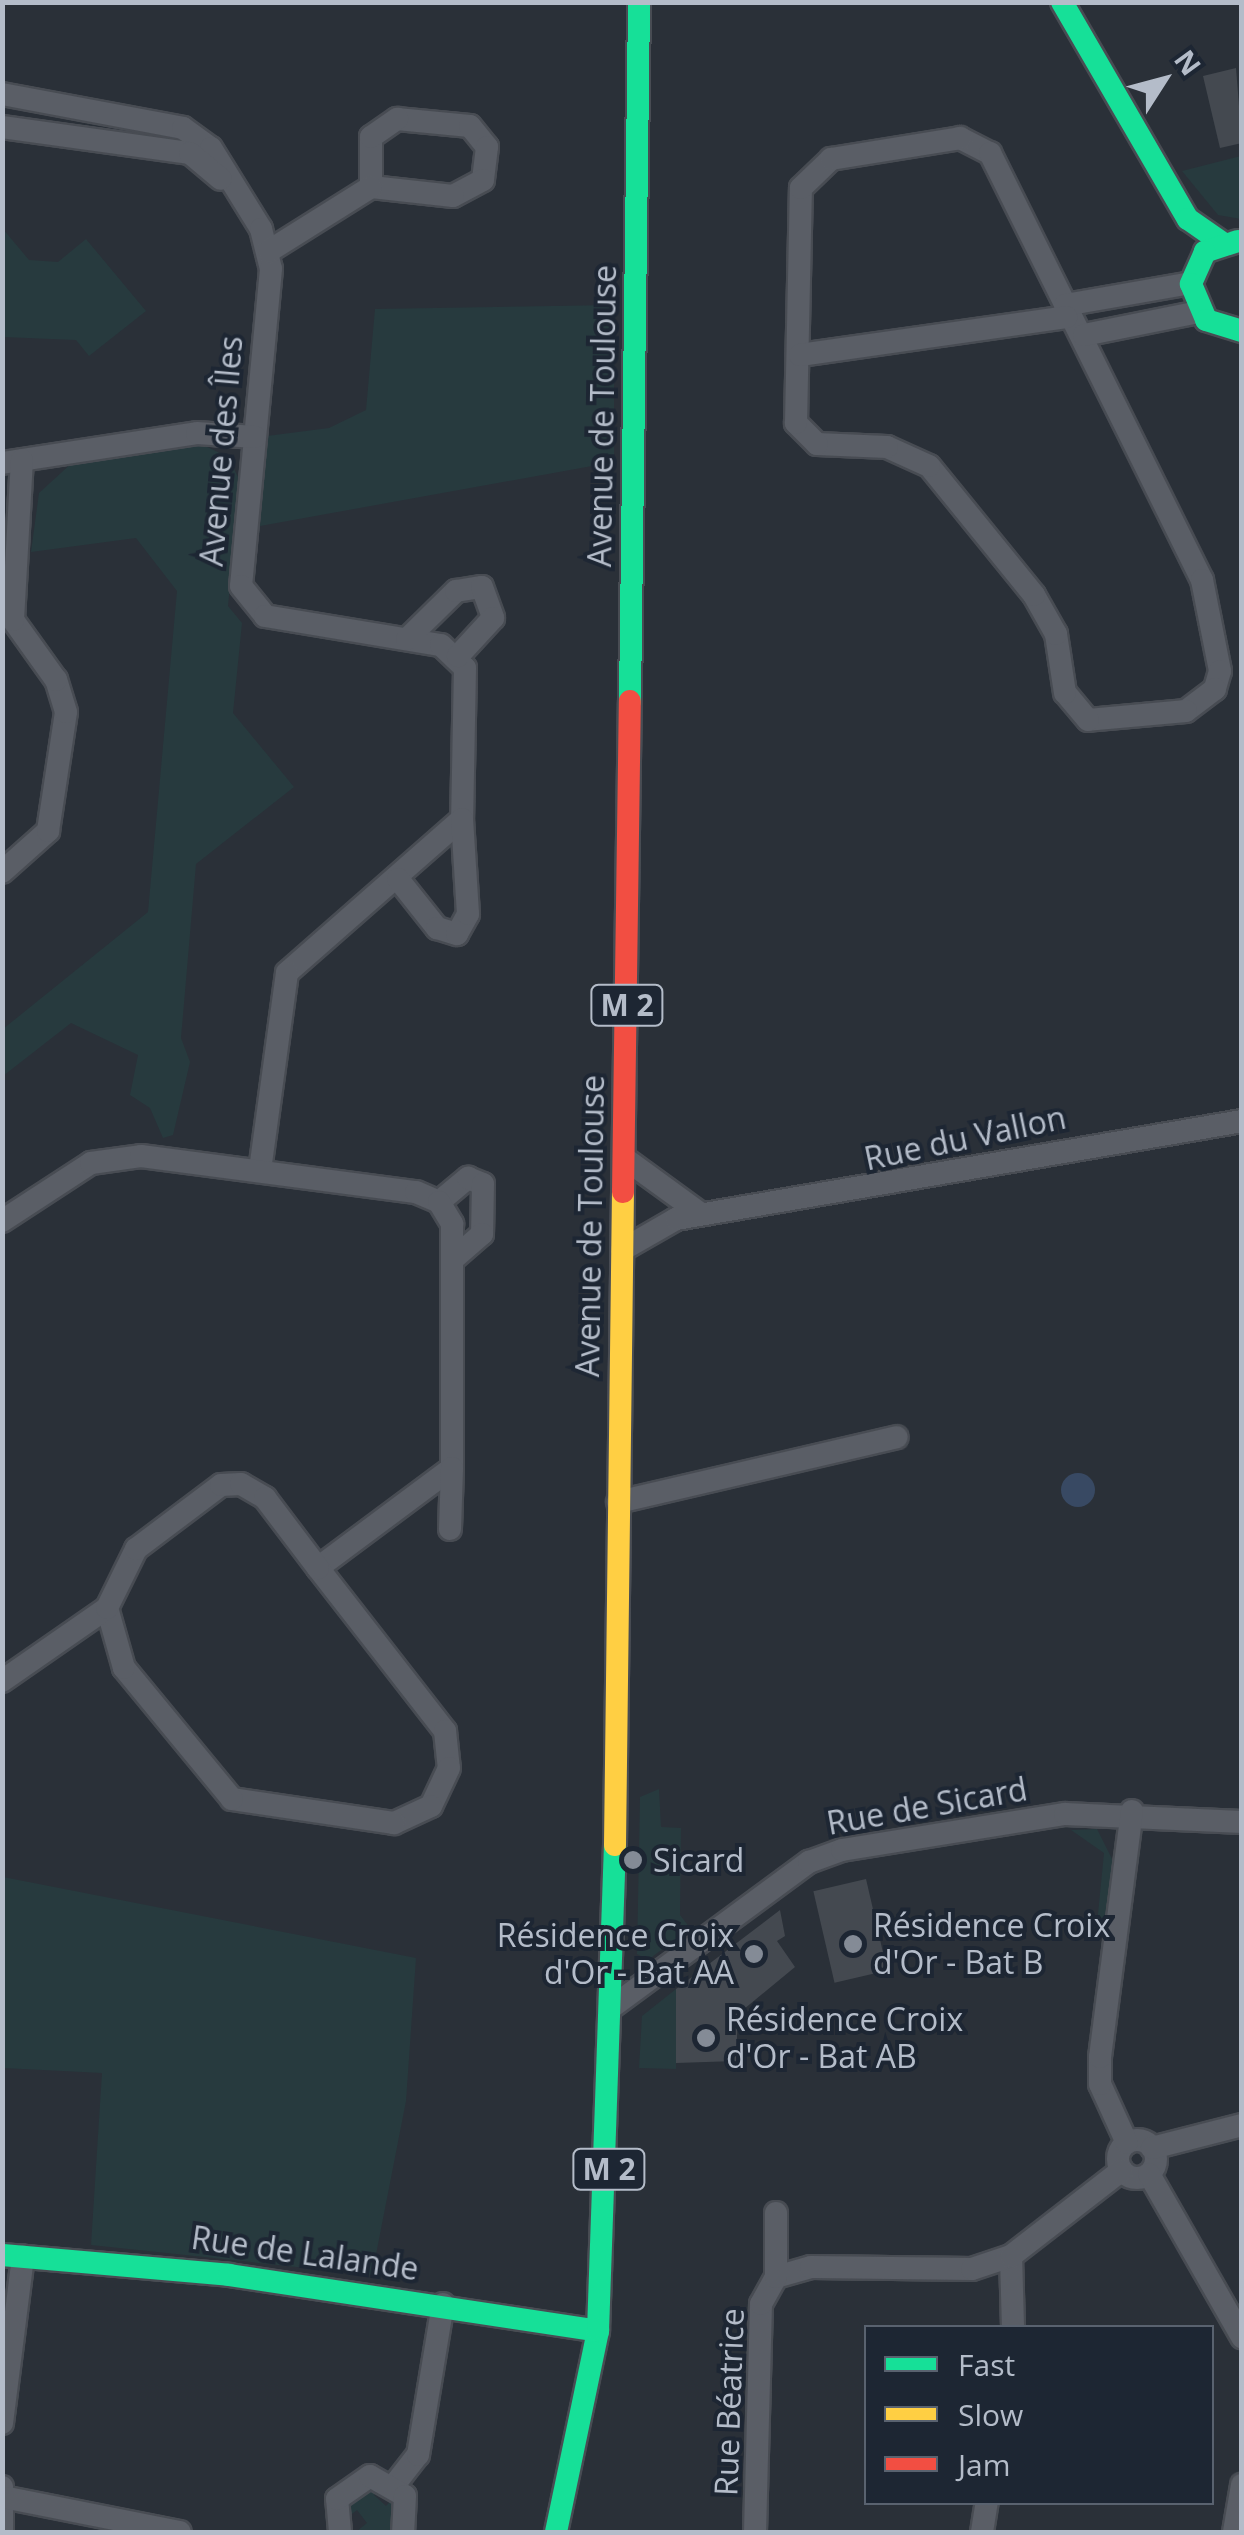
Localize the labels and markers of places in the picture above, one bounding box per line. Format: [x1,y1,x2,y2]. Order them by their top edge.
place label: Sicard [653,1841,744,1879]
marker: Sicard [622,1849,644,1871]
place label: Résidence Croix d'Or - Bat B [873,1907,1110,1982]
place label: Résidence Croix d'Or - Bat AA [497,1917,734,1992]
marker: Résidence Croix d'Or - Bat B [842,1933,864,1955]
marker: Résidence Croix d'Or - Bat AA [743,1943,765,1965]
place label: Résidence Croix d'Or - Bat AB [726,2001,963,2076]
marker: Résidence Croix d'Or - Bat AB [695,2027,717,2049]

